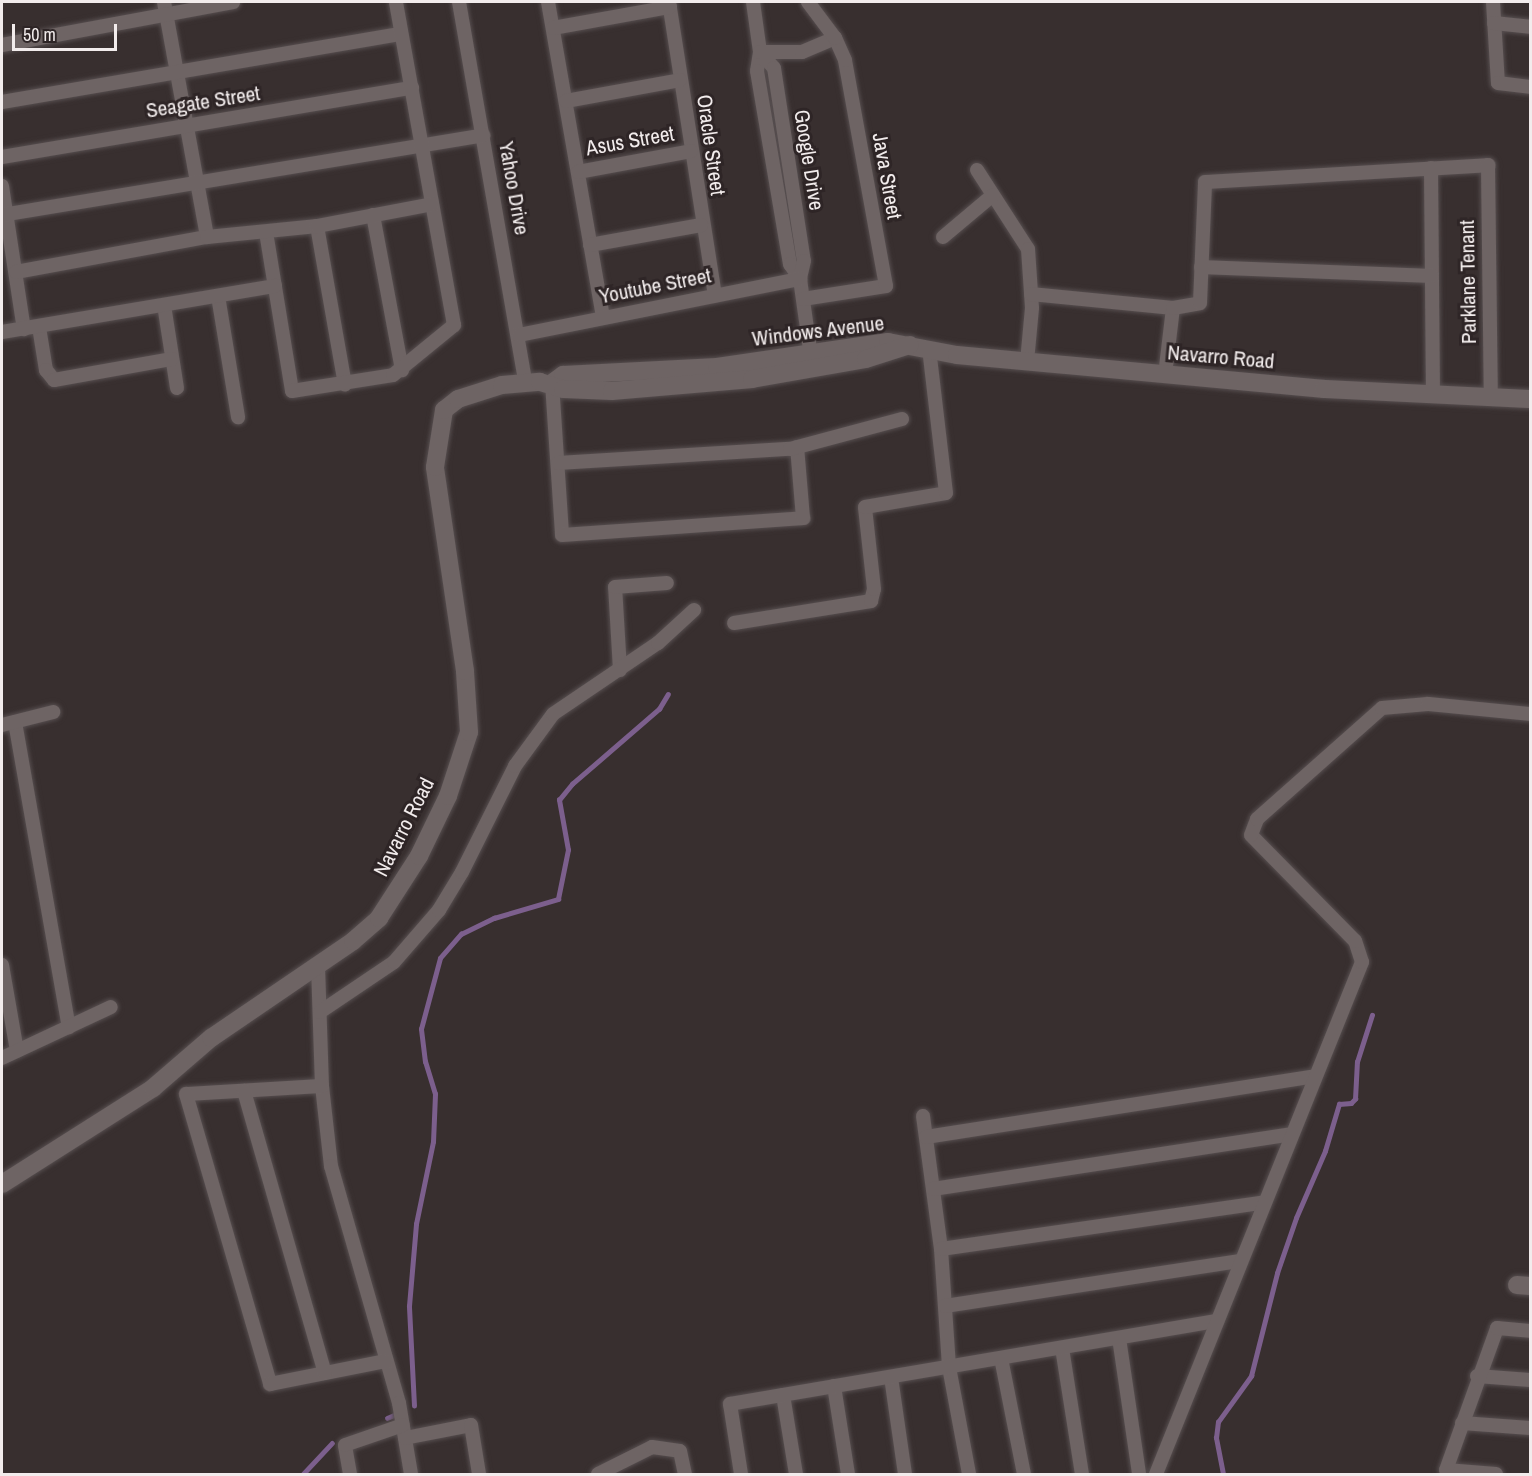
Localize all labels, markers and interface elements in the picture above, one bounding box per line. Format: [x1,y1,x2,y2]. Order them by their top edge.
scale bar [15,12,120,50]
text: 50 m [23,22,56,47]
street label: Seagate Street [144,81,262,123]
street label: Oracle Street [691,93,731,197]
street label: Google Drive [789,108,829,212]
street label: Asus Street [584,121,676,161]
street label: Java Street [867,131,907,221]
street label: Yahoo Drive [493,139,535,237]
street label: Parklane Tenant [1454,220,1482,344]
street label: Youtube Street [597,263,713,309]
street label: Windows Avenue [750,310,886,352]
street label: Navarro Road [1167,340,1275,374]
street label: Navarro Road [368,774,440,880]

